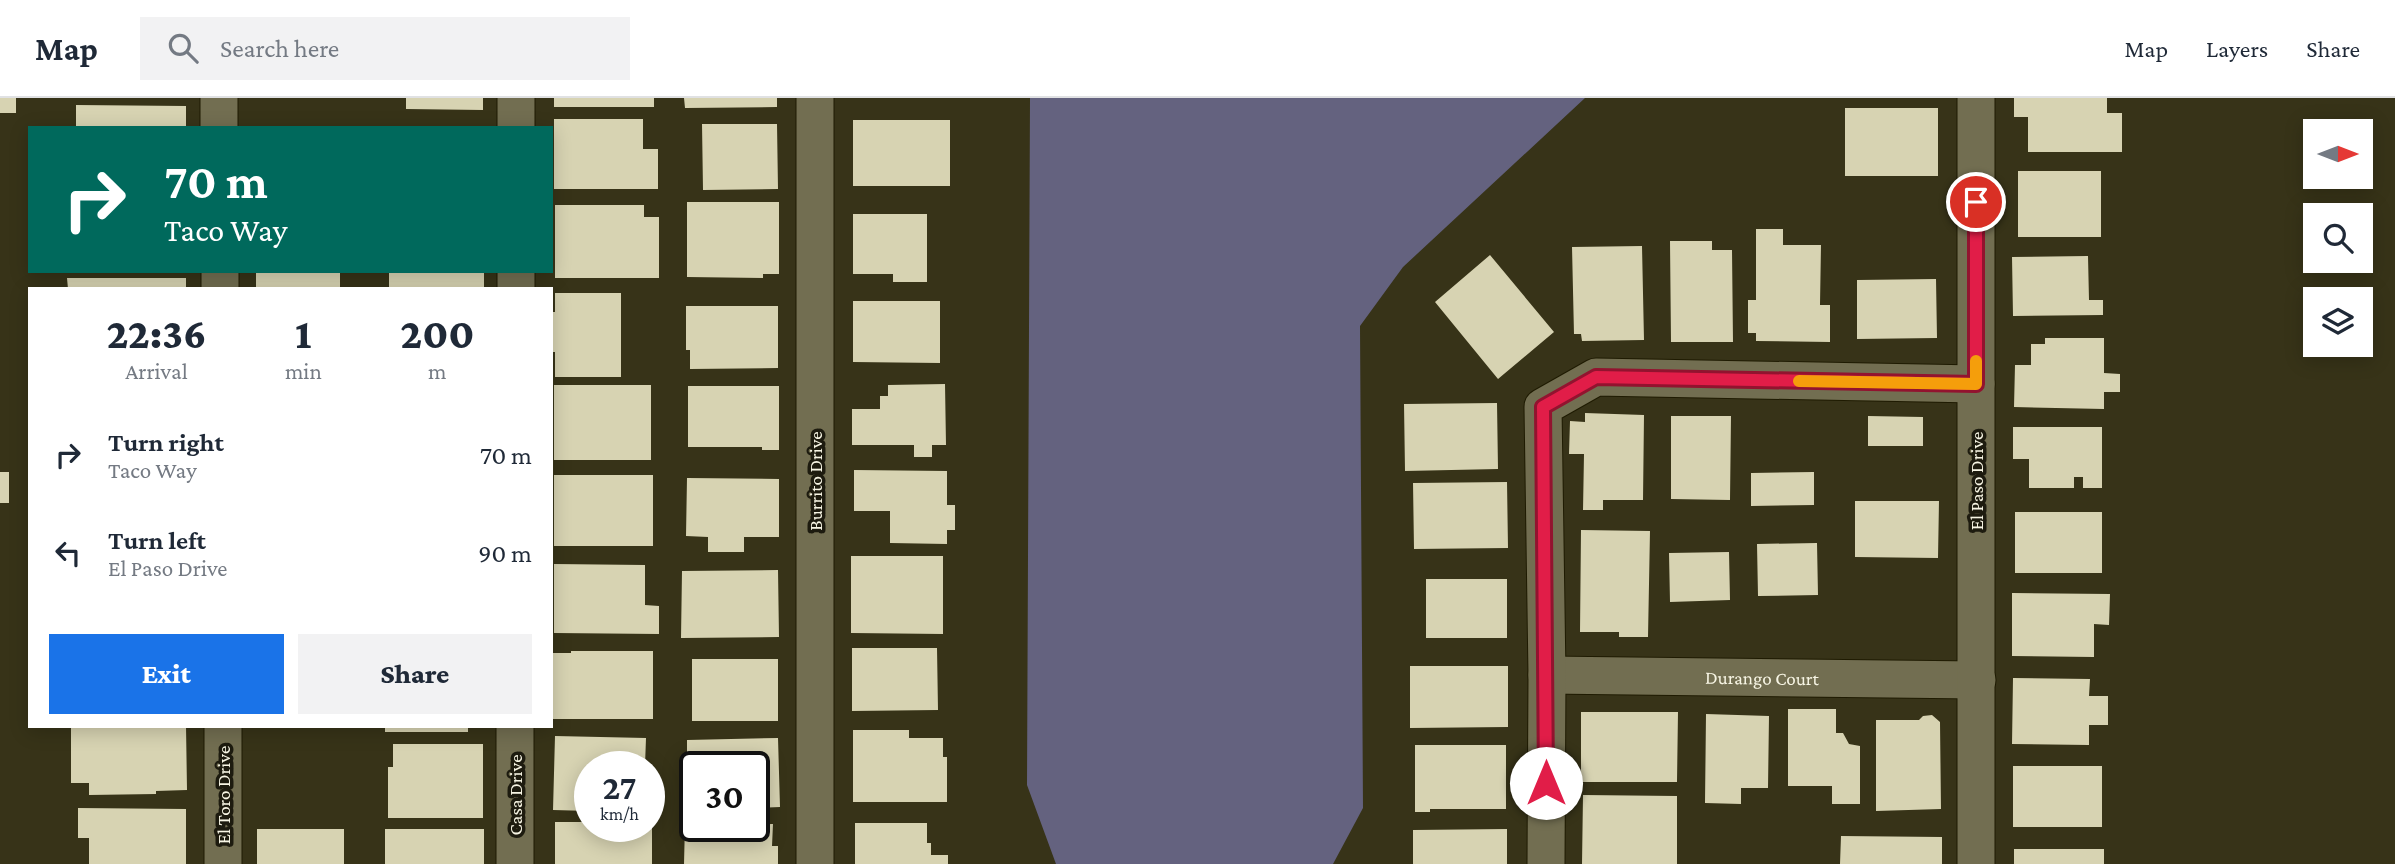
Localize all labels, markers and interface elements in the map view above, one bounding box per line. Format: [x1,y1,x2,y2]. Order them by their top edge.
search box [140,17,630,80]
icon: search [164,29,202,67]
text: Map [35,30,98,67]
text: Search here [220,34,339,63]
text: Map [2124,35,2168,62]
text: Layers [2206,35,2268,62]
text: Share [2306,35,2360,62]
north arrow [2303,119,2373,189]
map controls [2303,119,2373,357]
icon: right [49,154,140,245]
text: 70 m [164,154,268,209]
pin [1946,172,2006,232]
icon: arrive [1957,183,1995,221]
button: search [2303,203,2373,273]
text: Taco Way [164,212,287,248]
button: layers [2303,287,2373,357]
text: 22:36 [106,310,206,357]
text: 1 [295,310,312,357]
text: 200 [400,310,475,357]
text: Arrival [125,358,188,384]
text: min [285,358,322,384]
text: m [428,358,447,384]
text: Turn right [108,428,224,457]
street label: Burrito Drive [805,431,826,531]
street label: El Paso Drive [1966,432,1987,530]
icon: right [49,436,87,474]
text: 70 m [480,441,532,470]
text: Taco Way [108,457,197,483]
text: Turn left [108,526,206,555]
icon: left [49,534,87,572]
text: 90 m [478,539,532,568]
text: El Paso Drive [108,555,227,581]
button: Exit [49,634,284,714]
button: Share [298,634,532,714]
street label: Durango Court [1705,666,1820,689]
street label: El Toro Drive [213,746,234,844]
position arrow [1509,746,1583,820]
speed limit sign: 30 [679,751,770,842]
street label: Casa Drive [505,754,526,836]
text: 27 [603,768,636,807]
text: km/h [600,804,639,824]

